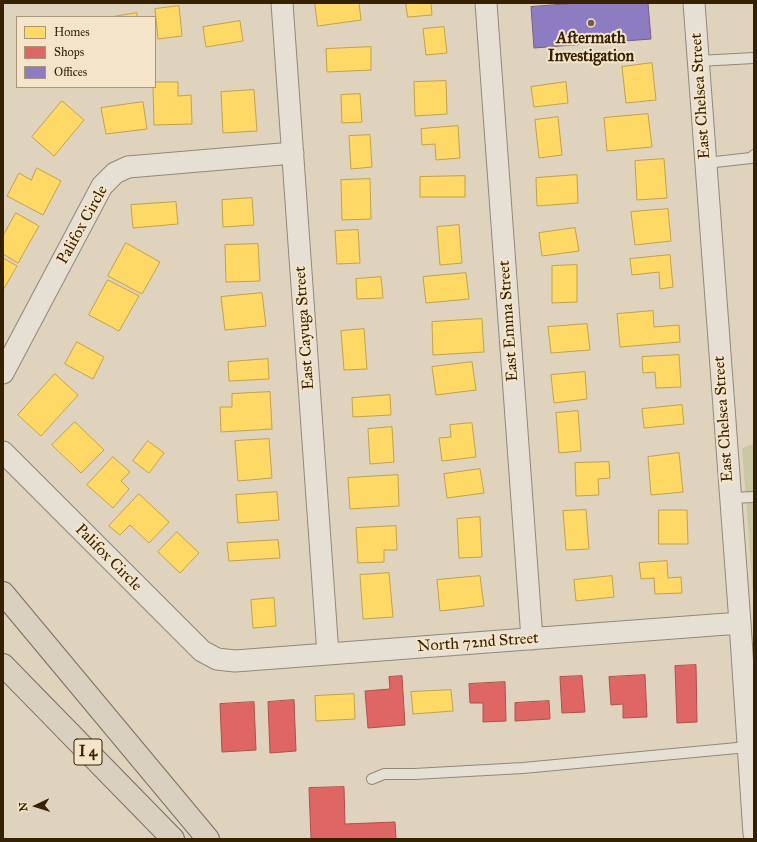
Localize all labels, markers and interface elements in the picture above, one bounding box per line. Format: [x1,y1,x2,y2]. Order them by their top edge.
legend [16,16,156,88]
marker: Aftermath Investigation [586,18,596,28]
text: Homes [54,25,90,39]
place label: Aftermath Investigation [548,29,634,67]
street label: East Chelsea Street [687,32,715,160]
text: Shops [54,45,84,59]
text: Offices [54,65,87,79]
street label: Palifox Circle [53,182,113,268]
street label: East Emma Street [495,260,523,382]
street label: East Cayuga Street [291,265,319,391]
street label: East Chelsea Street [710,355,738,483]
street label: Palifox Circle [70,520,146,596]
street label: North 72nd Street [417,629,539,657]
road number: I 4 [74,739,102,765]
north arrow [16,786,56,826]
text: N [17,802,30,812]

